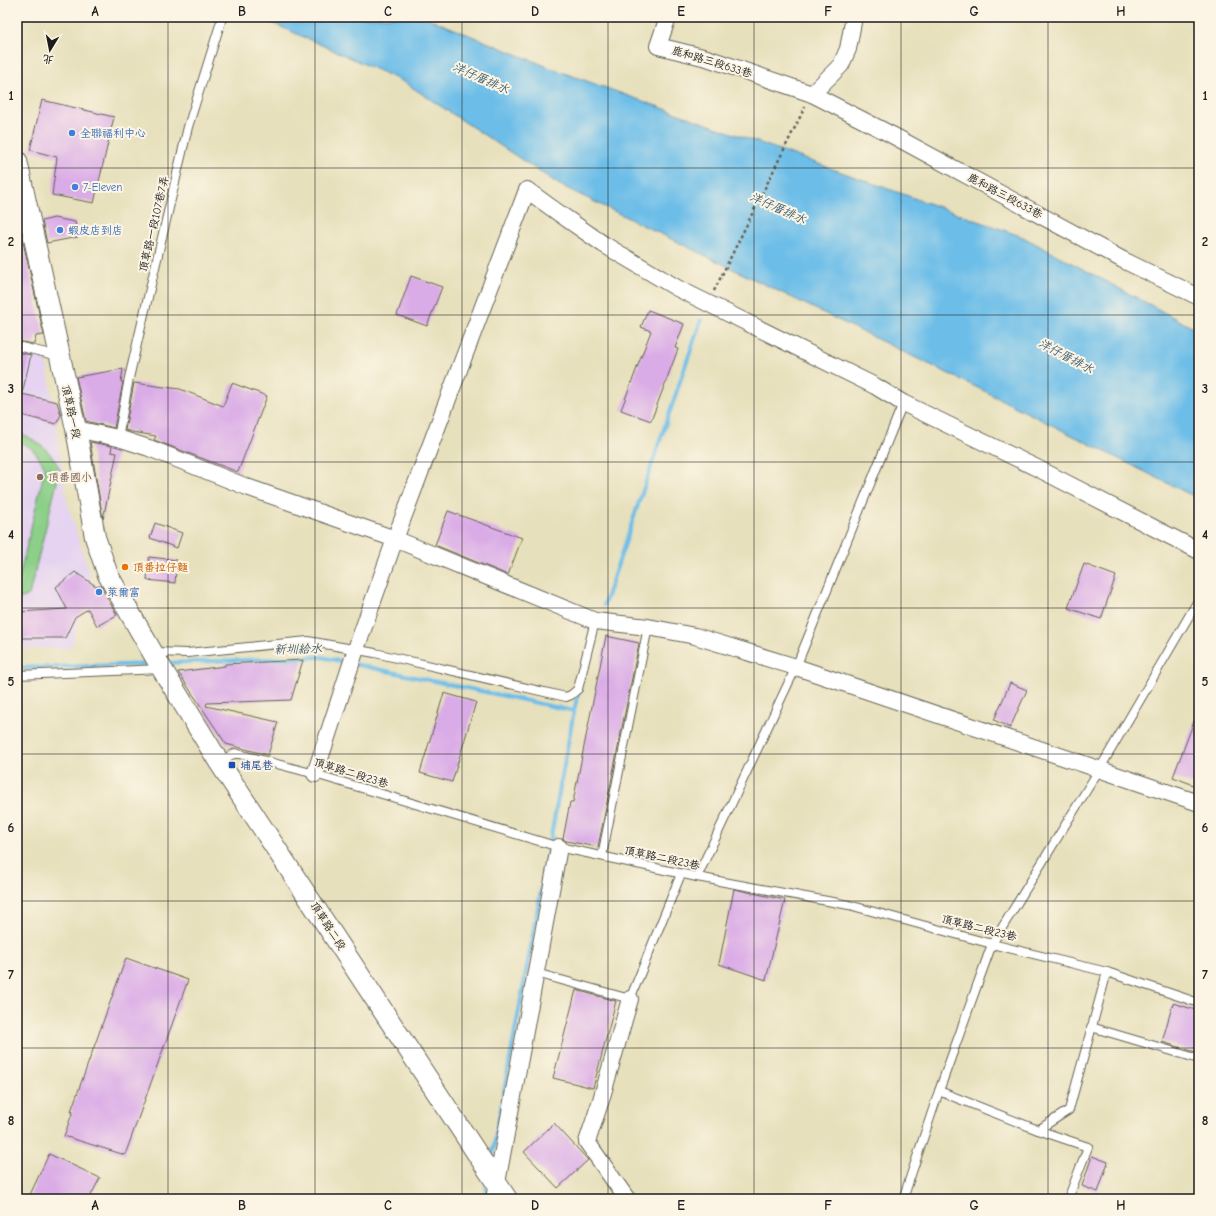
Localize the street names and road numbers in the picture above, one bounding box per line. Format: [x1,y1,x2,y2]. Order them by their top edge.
street label: 鹿和路三段633巷 [670,44,754,80]
street label: 鹿和路三段633巷 [965,171,1045,221]
street label: 頂草路一段107巷7弄 [137,175,171,273]
street label: 頂草路一段 [59,384,83,440]
street label: 頂草路二段23巷 [312,755,390,791]
street label: 頂草路二段23巷 [623,844,701,872]
street label: 頂草路二段 [308,899,348,953]
street label: 頂草路二段23巷 [940,912,1018,944]

